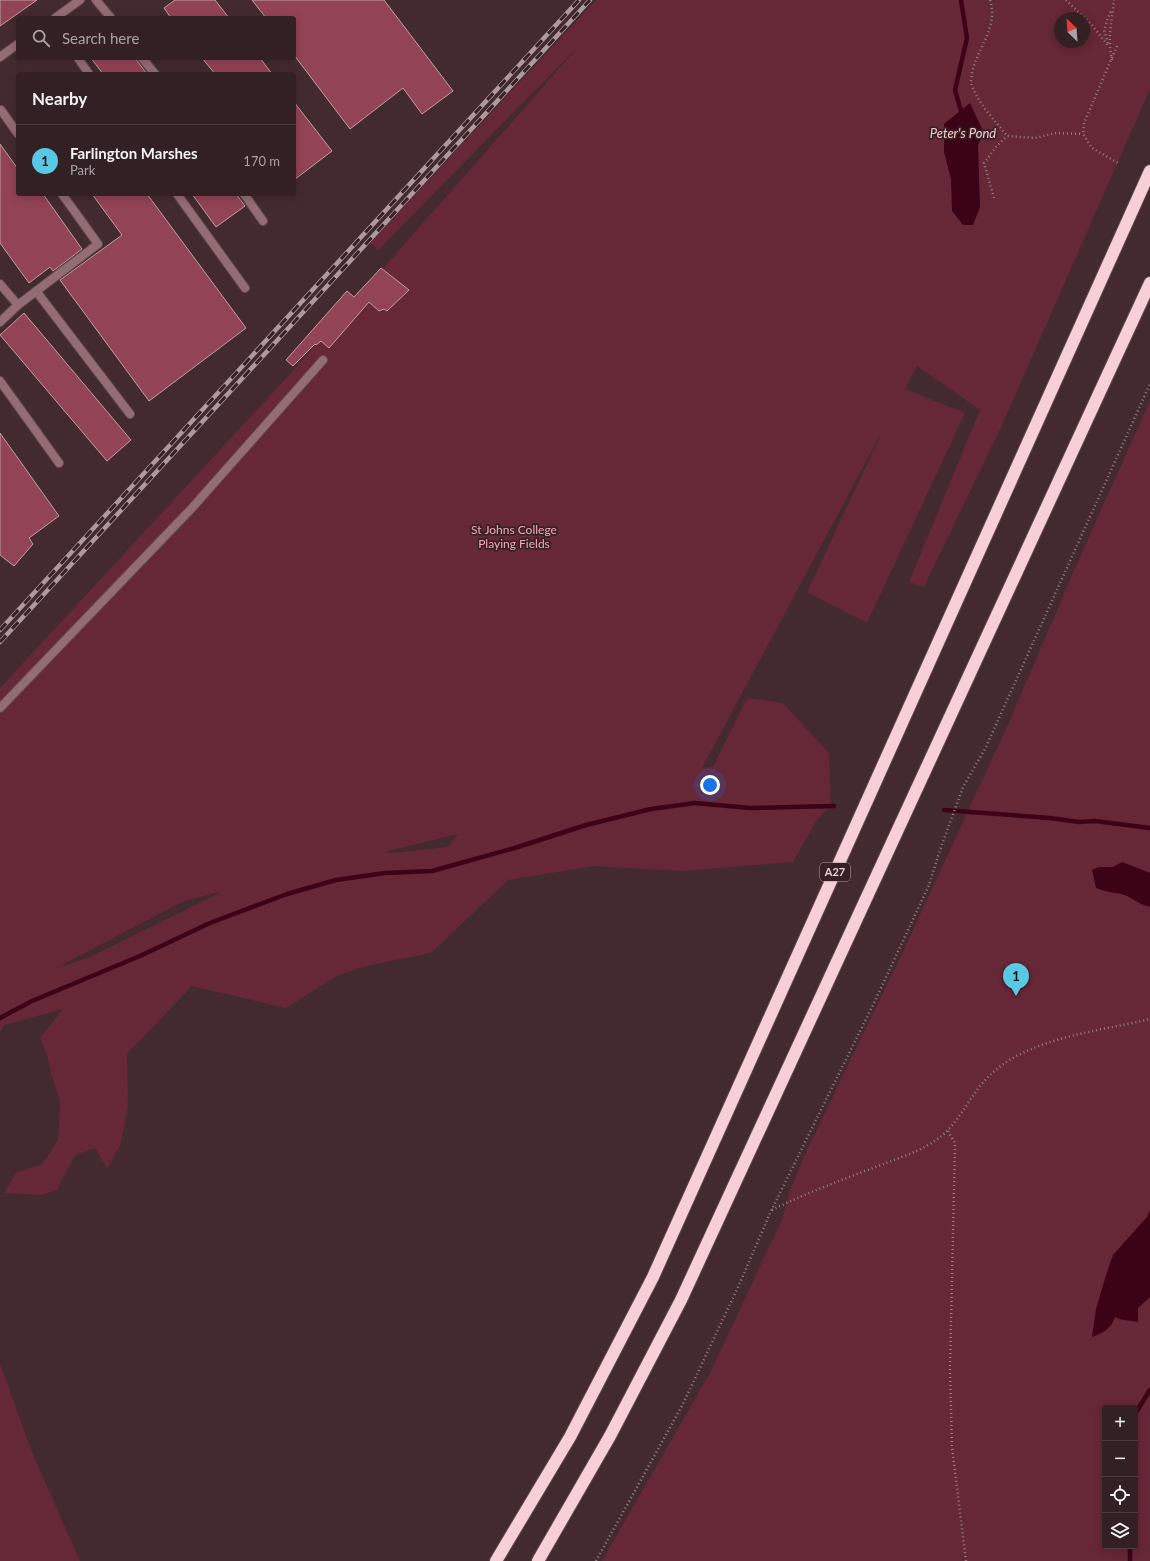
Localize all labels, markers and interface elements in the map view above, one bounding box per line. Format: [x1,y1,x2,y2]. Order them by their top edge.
north arrow [1054,12,1090,48]
search box [16,16,296,60]
icon: search [30,27,52,49]
text: Search here [62,29,139,47]
text: Nearby [32,88,87,109]
water label: Peter's Pond [930,125,996,141]
text: Farlington Marshes [70,144,198,162]
text: 1 [41,153,49,169]
text: 170 m [243,153,280,169]
text: Park [70,162,95,178]
park label: St Johns College Playing Fields [471,522,557,551]
your location [700,775,720,795]
road number: A27 [820,863,850,881]
pin: 1 [1003,963,1029,996]
map controls [1102,1405,1138,1549]
button: + [1102,1405,1138,1441]
button: − [1102,1441,1138,1477]
button: locate [1102,1477,1138,1513]
button: layers [1102,1513,1138,1549]

